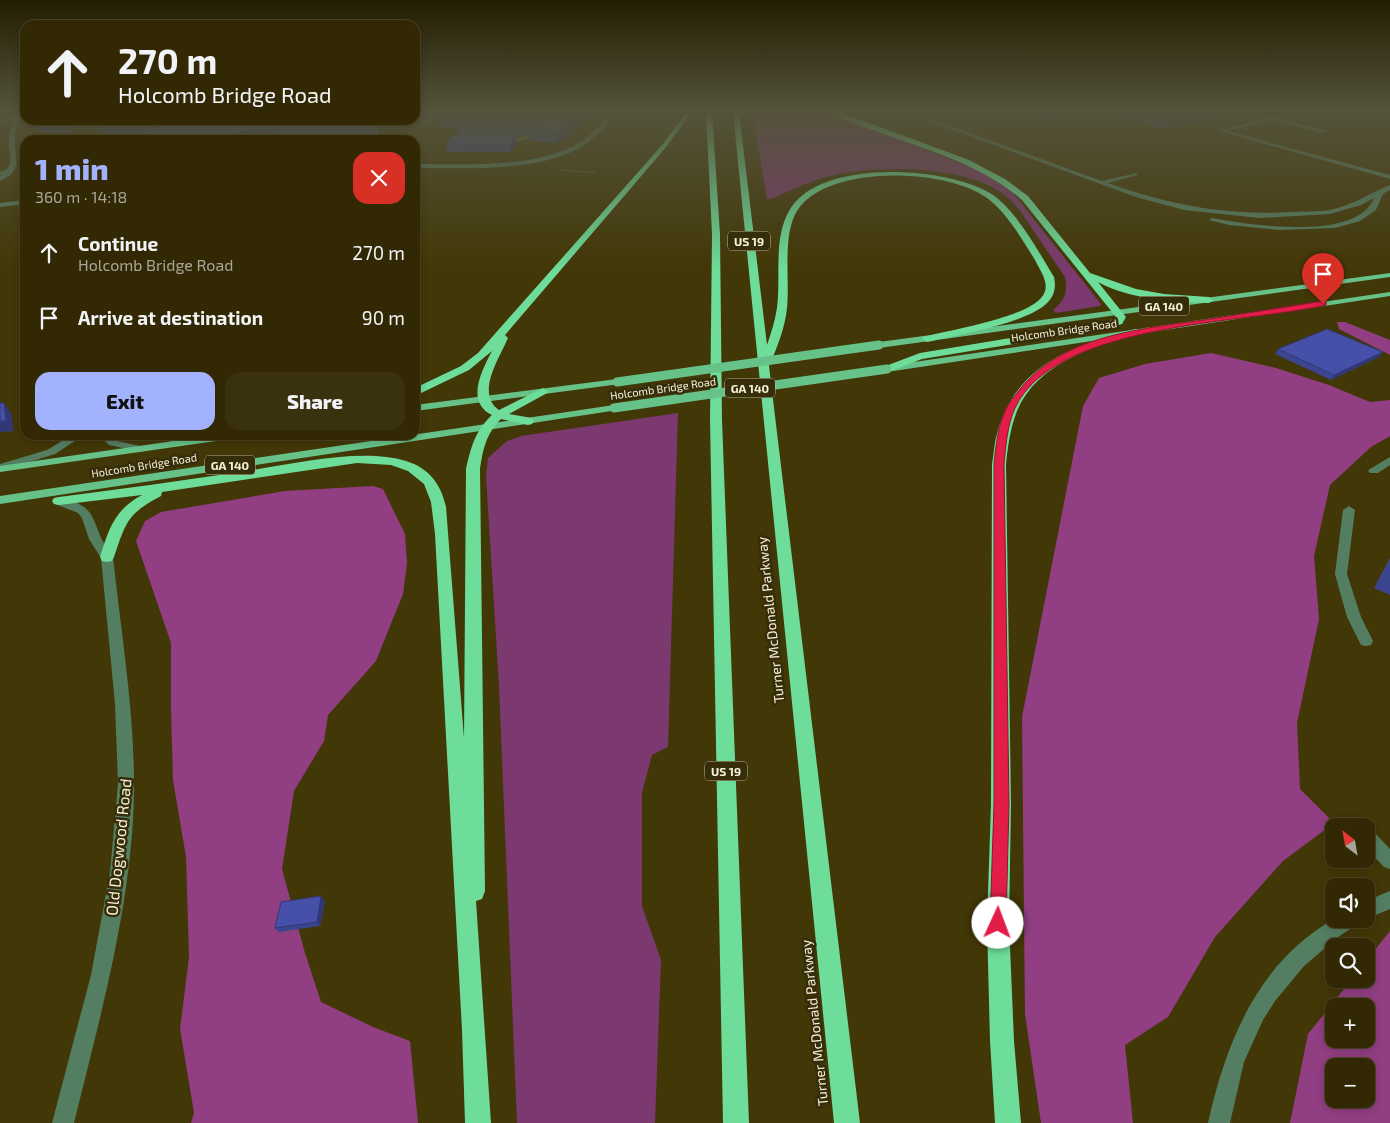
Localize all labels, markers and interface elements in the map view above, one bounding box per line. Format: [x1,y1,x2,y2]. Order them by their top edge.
text: 270 m [118,39,217,81]
icon: ahead [35,40,100,105]
text: Holcomb Bridge Road [118,81,332,107]
text: 1 min [35,150,109,186]
button: close [353,152,405,204]
text: 360 m · 14:18 [35,187,127,206]
text: Continue [78,232,158,255]
road number: US 19 [728,232,770,250]
icon: ahead [35,239,63,267]
text: 270 m [352,241,405,264]
pin [1302,253,1344,304]
text: Holcomb Bridge Road [78,255,233,274]
icon: arrive [1309,260,1337,288]
road number: GA 140 [1139,296,1189,316]
icon: arrive [35,304,63,332]
text: Arrive at destination [78,306,263,329]
text: 90 m [362,306,405,329]
street label: Holcomb Bridge Road [1010,316,1118,344]
button: Exit [35,372,215,430]
button: Share [225,372,405,430]
street label: Holcomb Bridge Road [609,374,717,402]
road number: GA 140 [725,378,775,398]
street label: Holcomb Bridge Road [90,450,198,480]
road number: GA 140 [205,456,255,474]
street label: Turner McDonald Parkway [753,535,787,704]
road number: US 19 [705,761,747,780]
street label: Old Dogwood Road [101,778,135,916]
north arrow [1325,818,1375,868]
map controls [1325,818,1375,1108]
button: sound [1325,878,1375,928]
position arrow [971,896,1023,948]
street label: Turner McDonald Parkway [797,938,831,1107]
button: search [1325,938,1375,988]
button: + [1325,998,1375,1048]
button: − [1325,1058,1375,1108]

